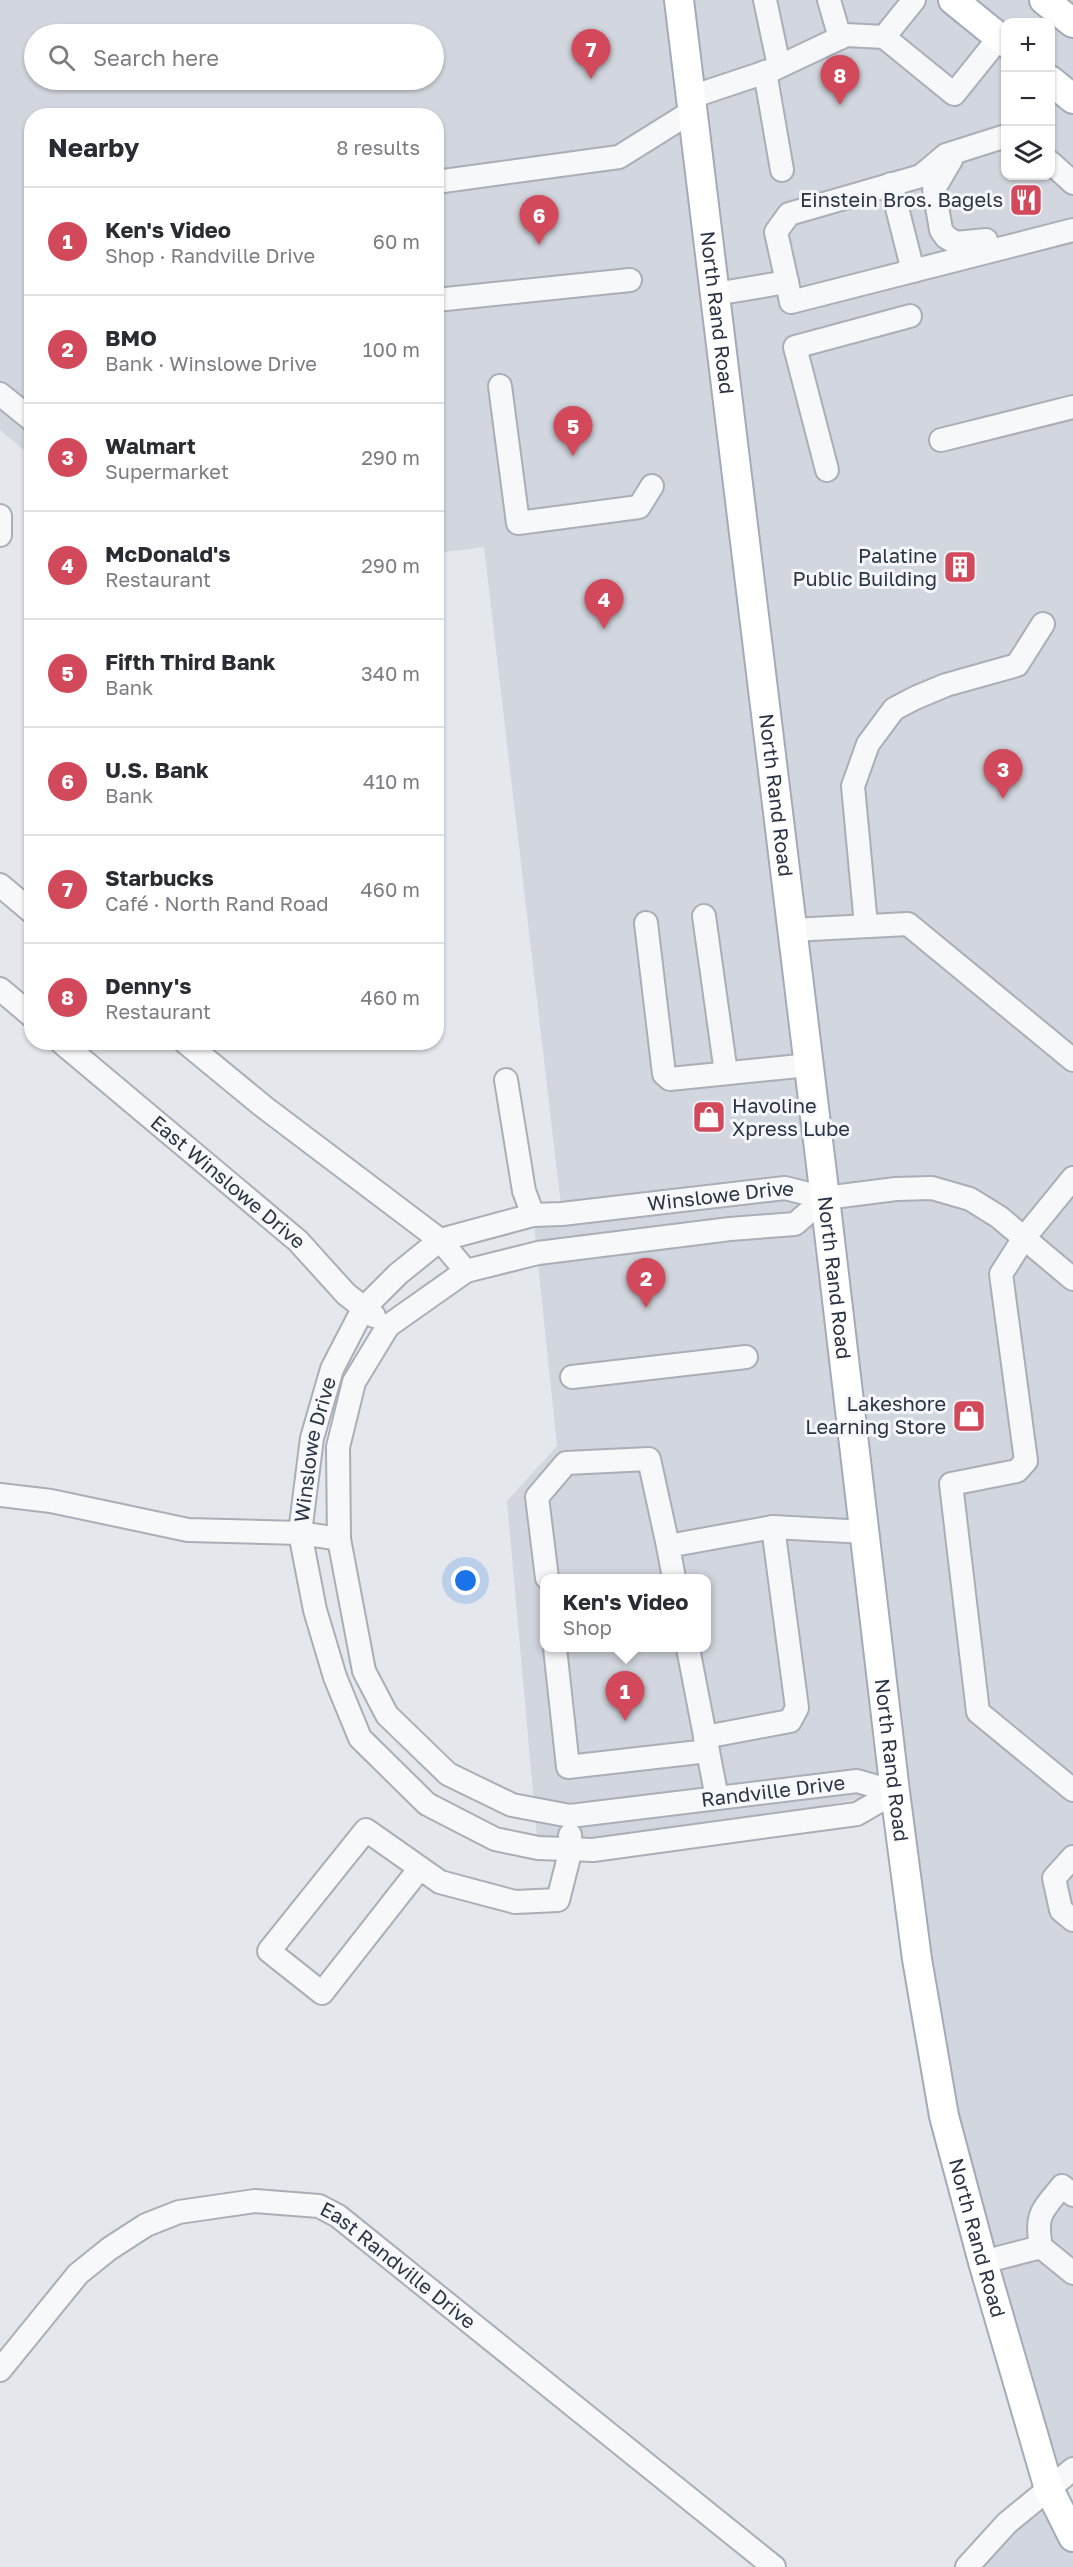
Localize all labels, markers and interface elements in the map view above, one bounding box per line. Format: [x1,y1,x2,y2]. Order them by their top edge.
map controls [1001,18,1055,180]
button: + [1001,18,1055,72]
search box [24,24,444,90]
pin: 7 [572,29,610,79]
icon: search [45,41,78,74]
text: Search here [93,44,219,71]
pin: 8 [820,56,860,105]
button: − [1001,72,1055,126]
button: layers [1001,126,1055,180]
text: Nearby [48,132,139,163]
text: 8 results [336,135,420,159]
restaurant icon: Einstein Bros. Bagels [1008,182,1044,218]
place label: Einstein Bros. Bagels [800,187,1003,211]
pin: 6 [520,196,558,245]
text: Ken's Video [105,216,231,243]
text: 1 [62,229,73,253]
text: 60 m [373,229,420,253]
street label: North Rand Road [696,230,740,395]
text: Shop · Randville Drive [105,243,315,267]
text: BMO [105,324,157,351]
text: 2 [61,337,74,361]
text: 100 m [363,337,420,361]
text: Bank · Winslowe Drive [105,351,317,375]
pin: 5 [554,406,592,456]
text: Walmart [105,432,196,459]
text: 3 [61,445,74,469]
text: 290 m [361,445,420,469]
text: Supermarket [105,459,229,483]
text: McDonald's [105,540,231,567]
place label: Palatine Public Building [793,543,937,590]
building icon: Palatine Public Building [942,549,978,585]
text: 4 [61,553,74,577]
text: 290 m [361,553,420,577]
text: Restaurant [105,567,211,591]
pin: 4 [584,580,624,629]
text: Fifth Third Bank [105,648,275,675]
text: 5 [61,661,74,685]
text: 340 m [361,661,420,685]
text: Bank [105,675,153,699]
street label: North Rand Road [755,712,799,878]
pin: 3 [984,750,1022,799]
text: U.S. Bank [105,756,209,783]
text: 6 [61,769,74,793]
text: 410 m [363,769,420,793]
text: Bank [105,783,153,807]
text: Starbucks [105,864,214,891]
text: 7 [62,877,73,901]
text: 460 m [361,877,420,901]
text: Café · North Rand Road [105,891,329,915]
text: Denny's [105,972,192,999]
text: 8 [61,985,74,1009]
text: 460 m [361,985,420,1009]
text: Restaurant [105,999,211,1023]
place label: Havoline Xpress Lube [732,1093,850,1140]
shop icon: Havoline Xpress Lube [691,1099,727,1135]
street label: East Winslowe Drive [146,1110,312,1253]
street label: Winslowe Drive [646,1175,797,1215]
street label: North Rand Road [814,1195,857,1360]
pin: 2 [626,1258,666,1308]
street label: Winslowe Drive [288,1374,340,1523]
place label: Lakeshore Learning Store [805,1391,946,1438]
shop icon: Lakeshore Learning Store [951,1398,987,1434]
your location [451,1566,480,1595]
popup [540,1574,711,1652]
text: Ken's Video [562,1588,689,1615]
text: Shop [562,1615,612,1639]
pin: 1 [606,1672,644,1721]
street label: North Rand Road [871,1677,914,1843]
street label: Randville Drive [700,1770,846,1811]
street label: North Rand Road [945,2155,1011,2320]
street label: East Randville Drive [317,2196,481,2333]

